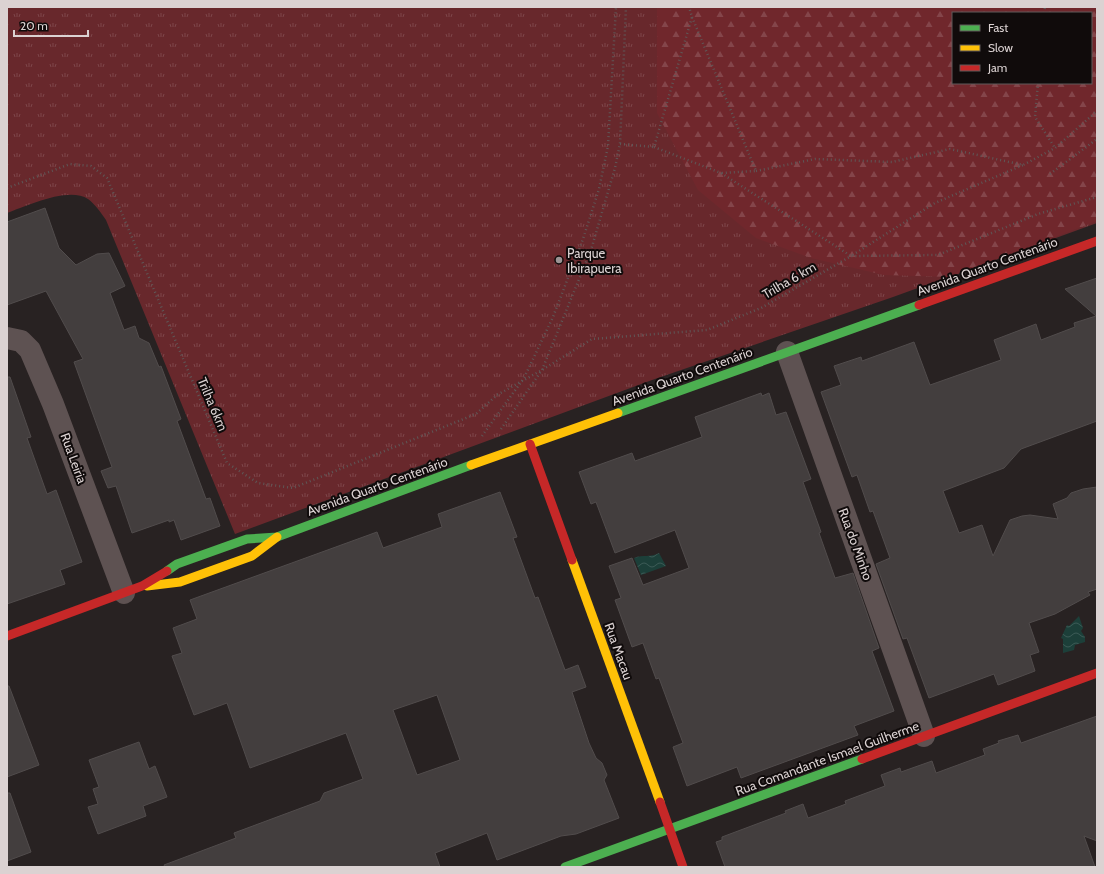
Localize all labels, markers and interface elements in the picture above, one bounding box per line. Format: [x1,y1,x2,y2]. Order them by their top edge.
scale bar [14,12,88,38]
legend [952,12,1092,84]
text: 20 m [20,18,48,33]
text: Fast [988,20,1008,35]
text: Slow [988,40,1013,55]
text: Jam [987,60,1007,75]
street label: Avenida Quarto Centenário [914,233,1060,299]
place label: Parque Ibirapuera [567,245,622,276]
marker: Parque Ibirapuera [554,255,564,265]
street label: Trilha 6 km [759,258,819,302]
street label: Avenida Quarto Centenário [609,343,755,409]
street label: Trilha 6km [195,375,231,433]
street label: Rua Leiria [57,431,91,486]
street label: Avenida Quarto Centenário [304,453,450,519]
street label: Rua do Minho [836,506,876,582]
street label: Rua Macau [601,620,637,682]
street label: Rua Comandante Ismael Guilherme [733,717,921,799]

